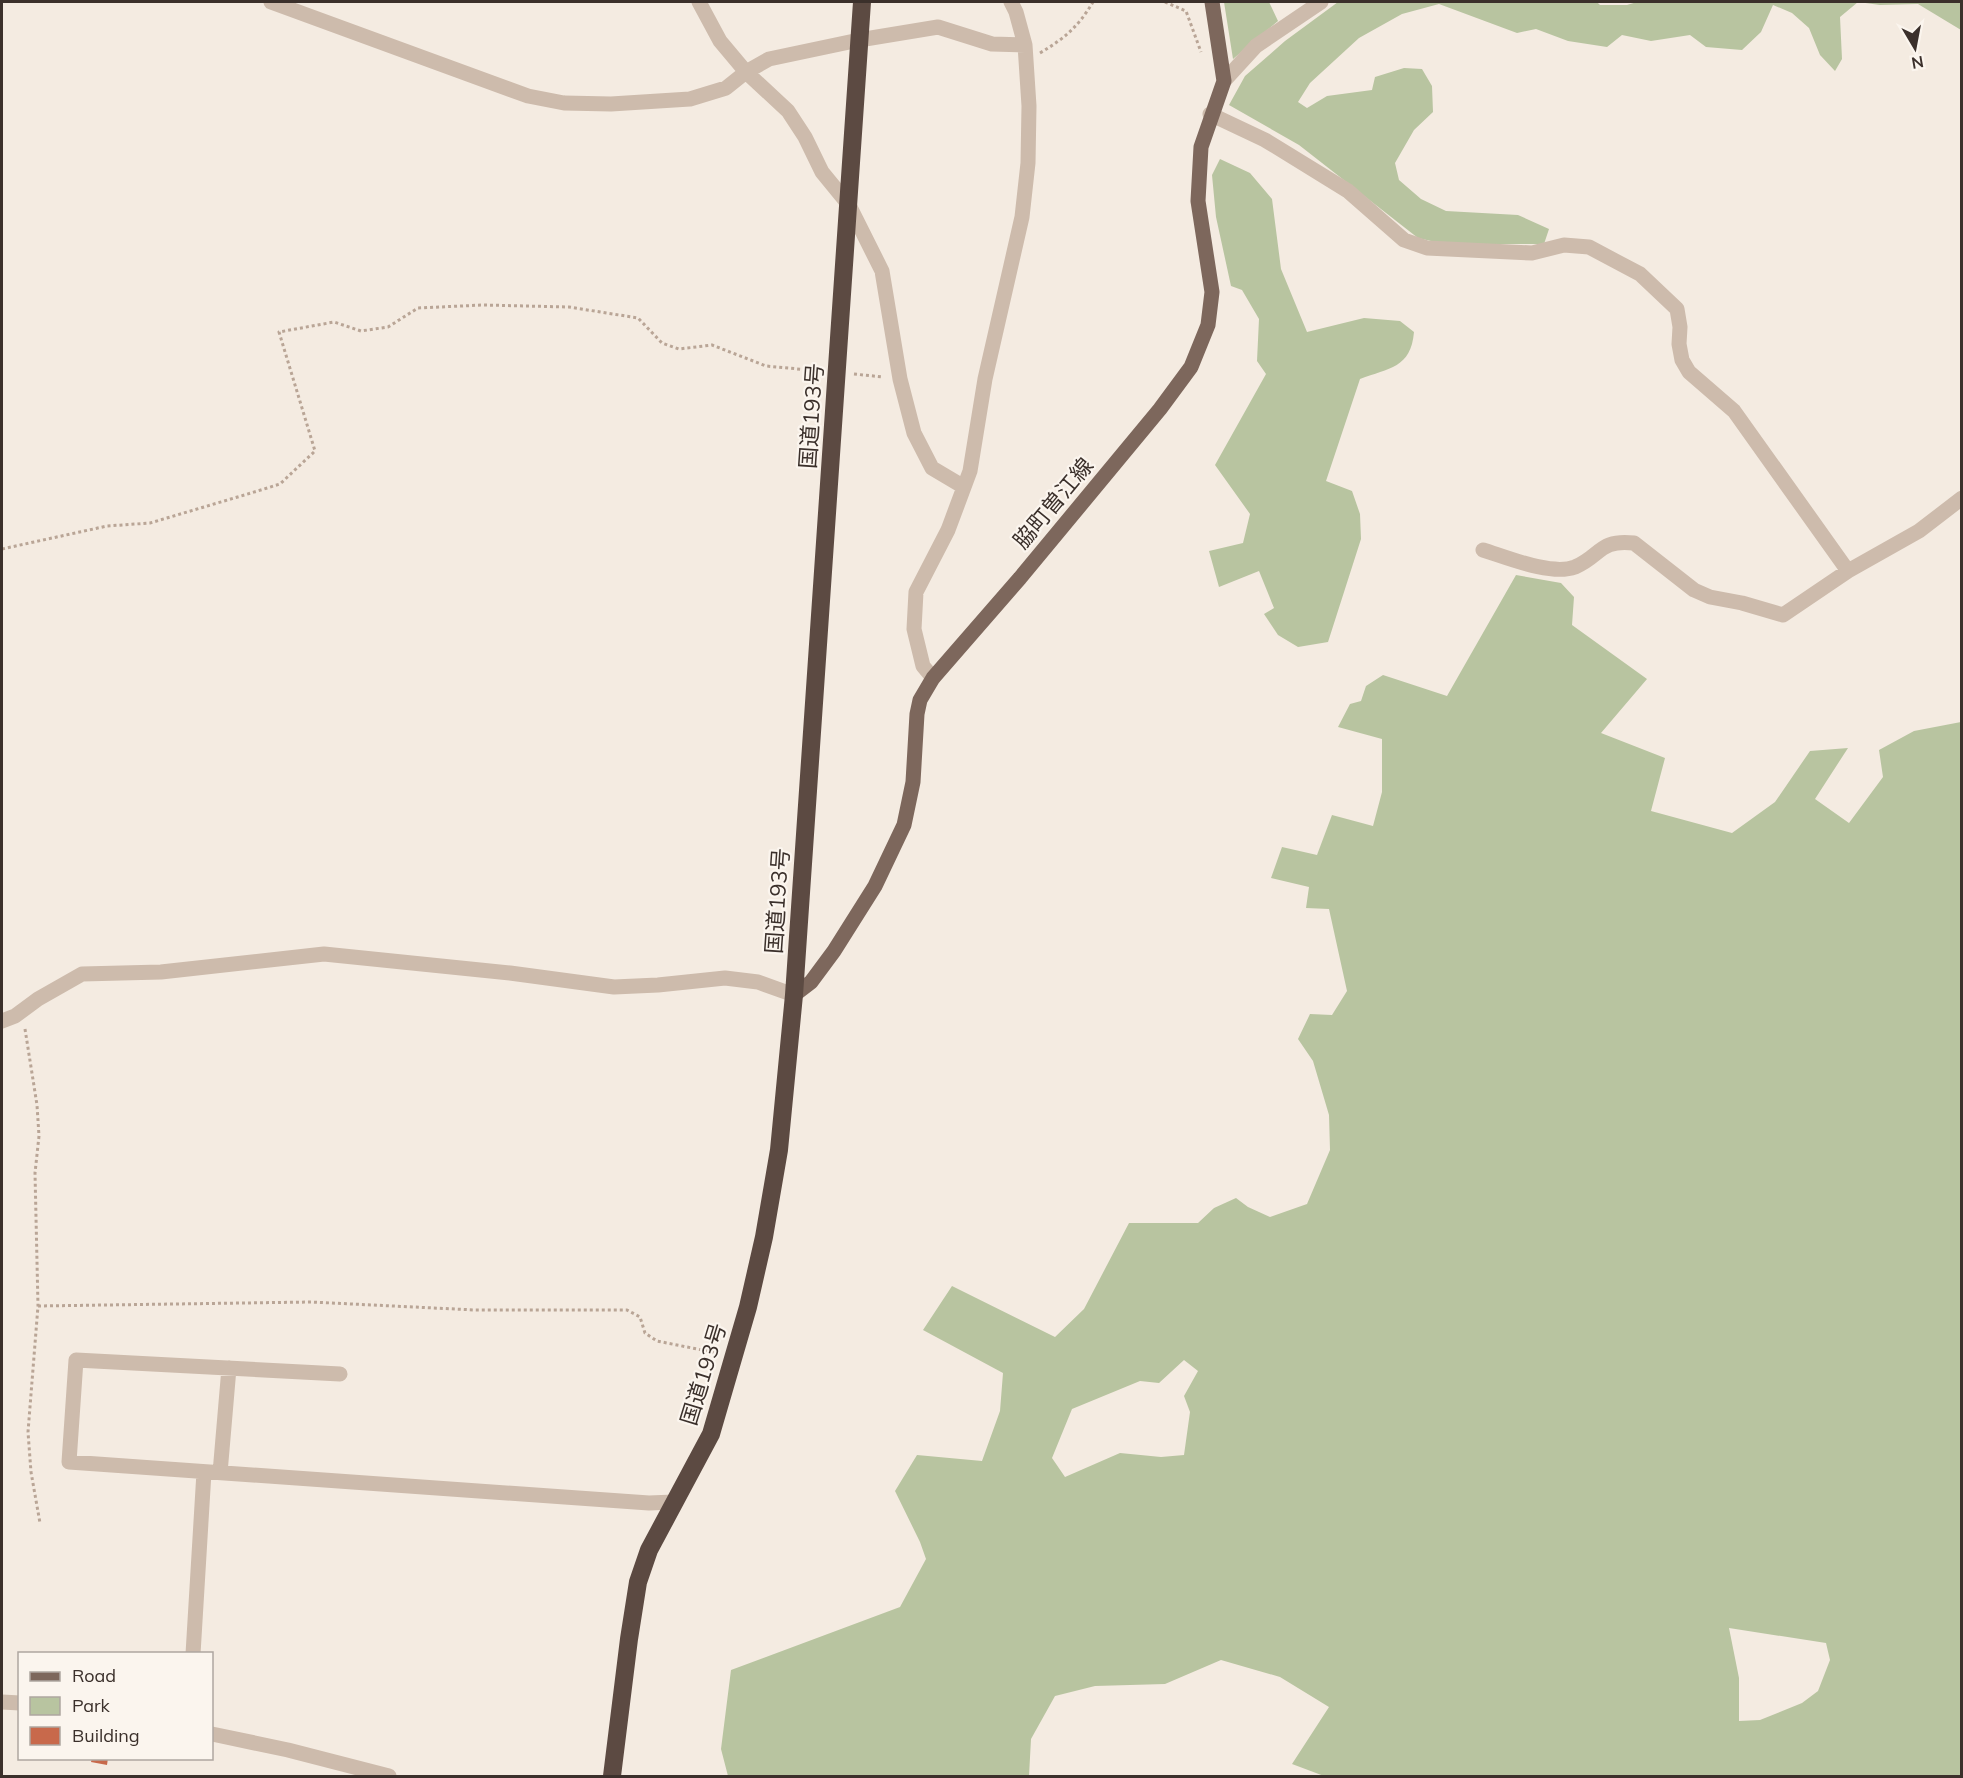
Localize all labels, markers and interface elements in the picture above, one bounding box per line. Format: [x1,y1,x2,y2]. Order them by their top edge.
north arrow [1885,18,1945,78]
text: N [1910,52,1925,74]
street label: 国道193号 [793,362,829,470]
street label: 脇町曽江線 [1007,452,1099,554]
street label: 国道193号 [759,847,795,955]
street label: 国道193号 [674,1319,732,1429]
legend [18,1652,213,1760]
text: Road [72,1664,116,1687]
text: Park [72,1694,111,1717]
text: Building [72,1724,140,1747]

